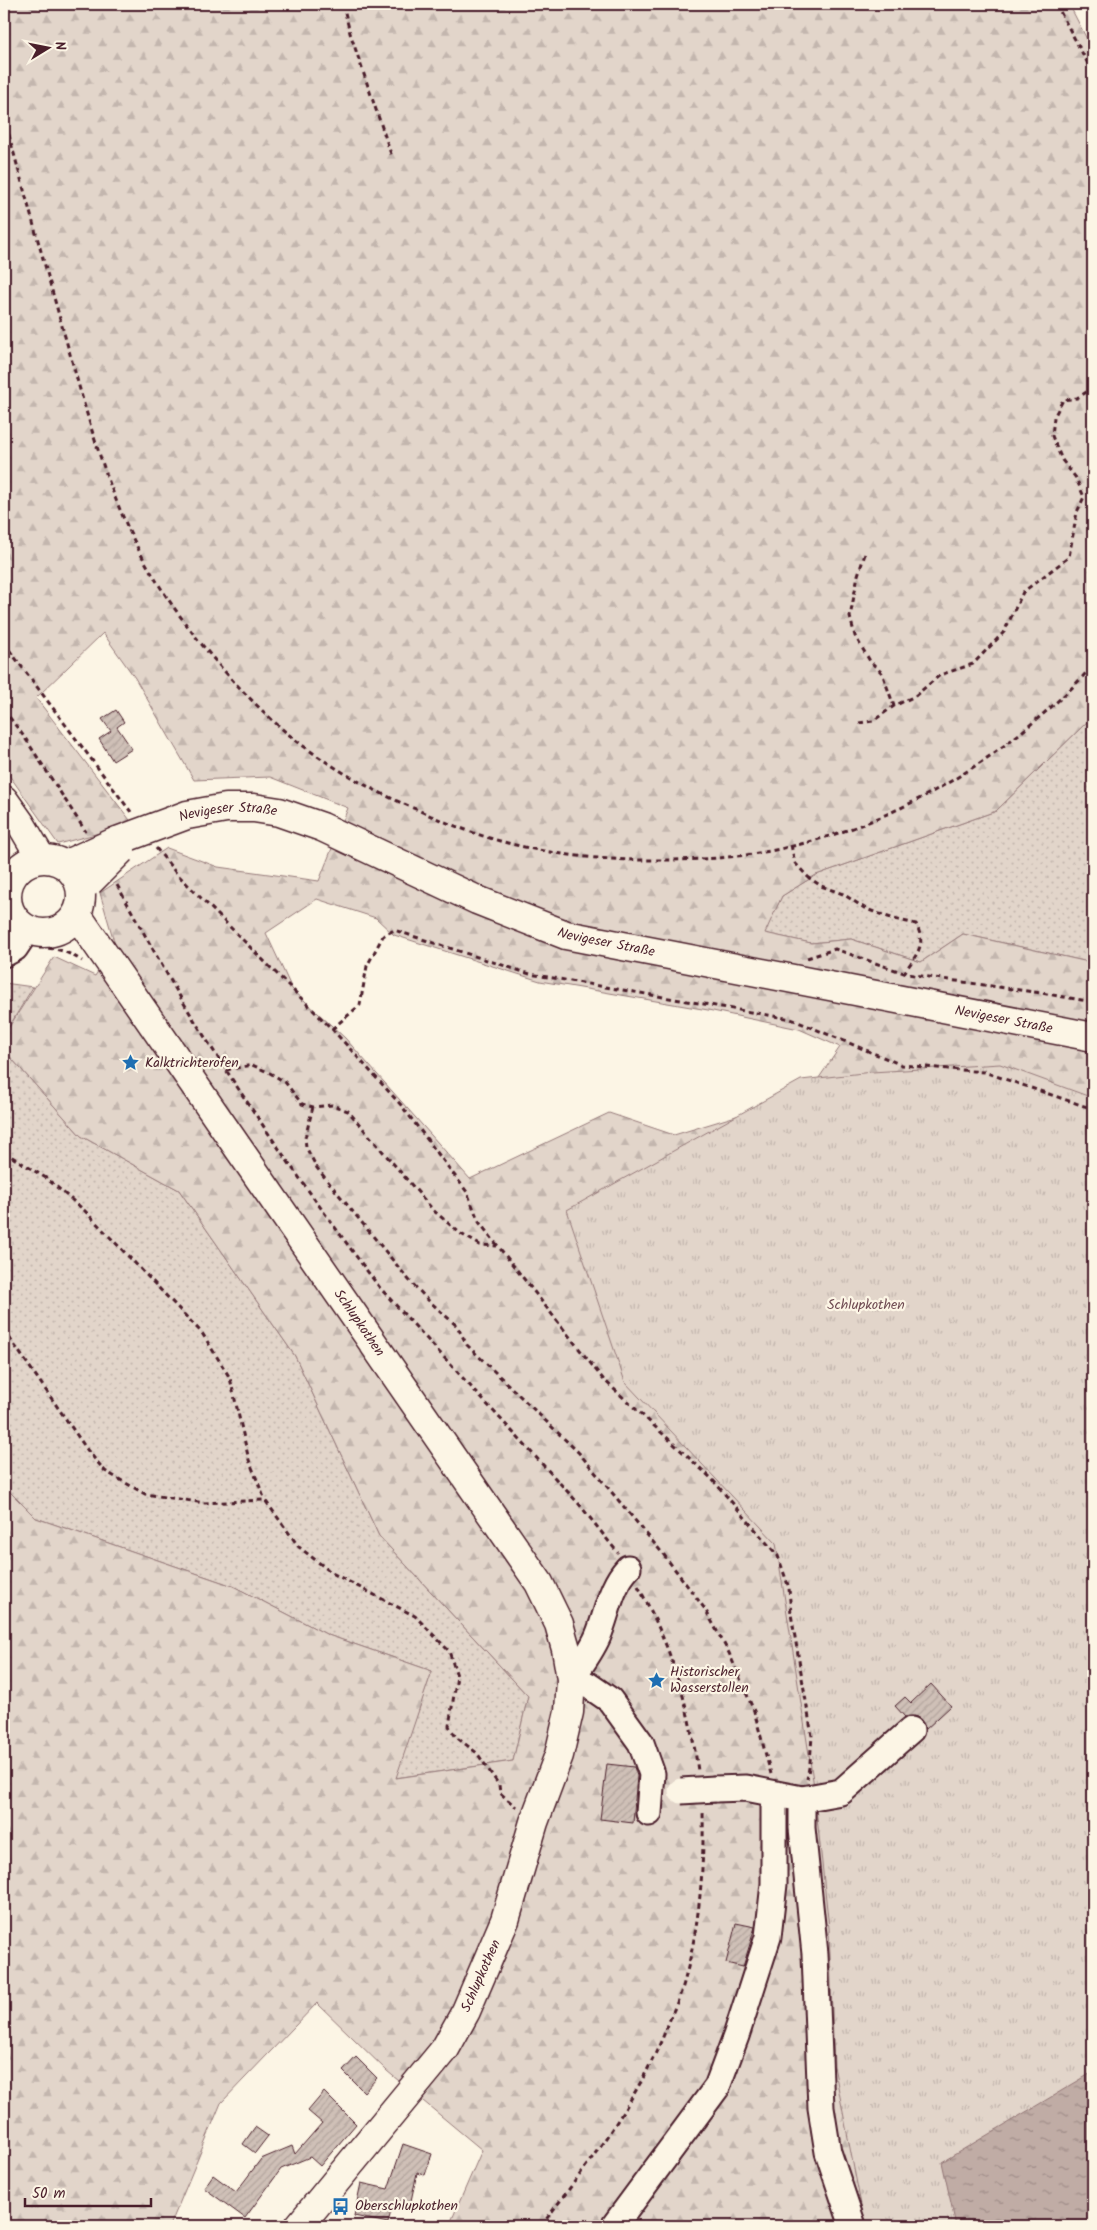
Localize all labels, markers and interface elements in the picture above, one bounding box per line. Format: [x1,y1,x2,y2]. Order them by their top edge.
north arrow [22,22,72,72]
text: N [48,40,71,52]
street label: Nevigeser Straße [175,797,279,828]
street label: Nevigeser Straße [554,922,658,963]
street label: Nevigeser Straße [953,1000,1055,1040]
place label: Kalktrichterofen [145,1052,239,1074]
place icon: Kalktrichterofen [121,1053,141,1073]
street label: Schlupkothen [328,1285,390,1361]
park label: Schlupkothen [827,1294,905,1316]
place label: Historischer Wasserstollen [670,1661,749,1699]
place icon: Historischer Wasserstollen [646,1670,666,1690]
street label: Schlupkothen [455,1936,507,2016]
scale bar [25,2175,151,2207]
text: 50 m [32,2182,66,2206]
place label: Oberschlupkothen [355,2195,458,2217]
bus stop icon: Oberschlupkothen [331,2196,351,2216]

